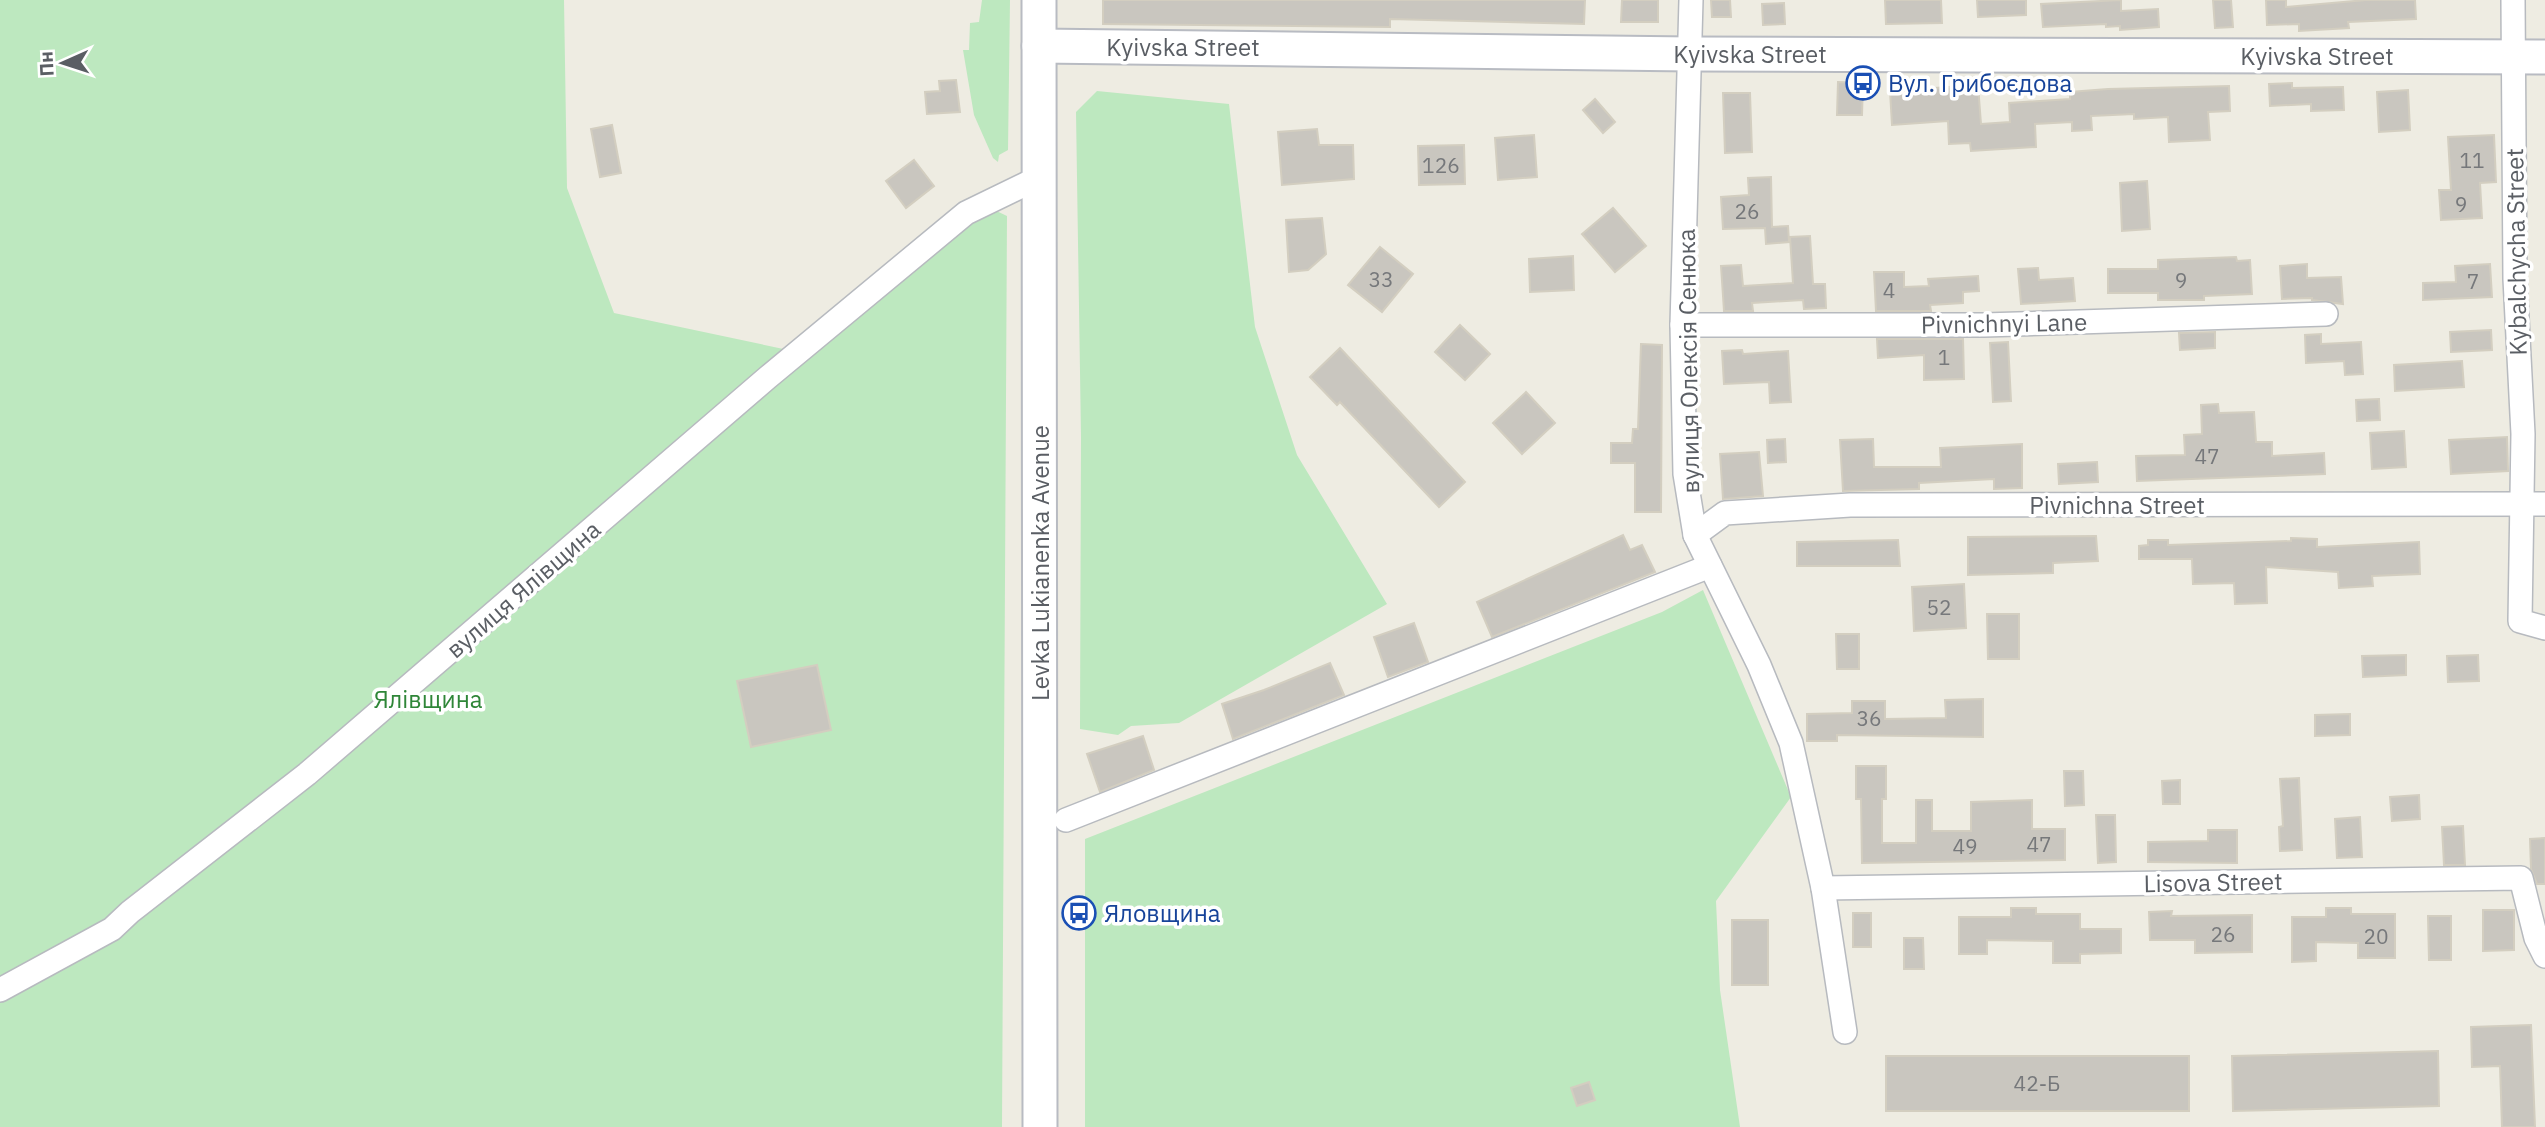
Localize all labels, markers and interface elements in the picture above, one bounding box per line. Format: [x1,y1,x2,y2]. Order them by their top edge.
north arrow [28,28,98,98]
street label: Kyivska Street [1106,31,1260,63]
street label: Kyivska Street [1673,38,1827,70]
street label: Kyivska Street [2240,40,2394,72]
text: Пн [33,51,59,77]
bus stop icon: Вул. Грибоєдова [1844,64,1882,102]
place label: Вул. Грибоєдова [1888,67,2073,99]
house number: 11 [2459,146,2485,174]
street label: Kybalchycha Street [2498,148,2534,356]
house number: 126 [1422,151,1460,179]
house number: 9 [2455,190,2467,218]
house number: 26 [1734,197,1760,225]
street label: вулиця Олексія Сенюка [1670,228,1706,494]
house number: 33 [1368,265,1394,293]
house number: 9 [2175,266,2187,294]
house number: 7 [2467,267,2479,295]
house number: 4 [1883,276,1895,304]
street label: Pivnichnyi Lane [1921,306,2087,340]
house number: 1 [1938,343,1950,371]
street label: Levka Lukianenka Avenue [1024,425,1056,701]
house number: 47 [2194,442,2220,470]
street label: Pivnichna Street [2029,489,2205,521]
street label: вулиця Ялівщина [439,513,607,665]
house number: 52 [1926,593,1952,621]
park label: Ялівщина [373,683,483,715]
house number: 36 [1856,704,1882,732]
house number: 47 [2026,830,2052,858]
house number: 49 [1952,832,1978,860]
street label: Lisova Street [2143,865,2283,899]
bus stop icon: Яловщина [1060,894,1098,932]
place label: Яловщина [1104,897,1221,929]
house number: 26 [2210,920,2236,948]
house number: 20 [2363,922,2389,950]
house number: 42-Б [2014,1069,2060,1097]

